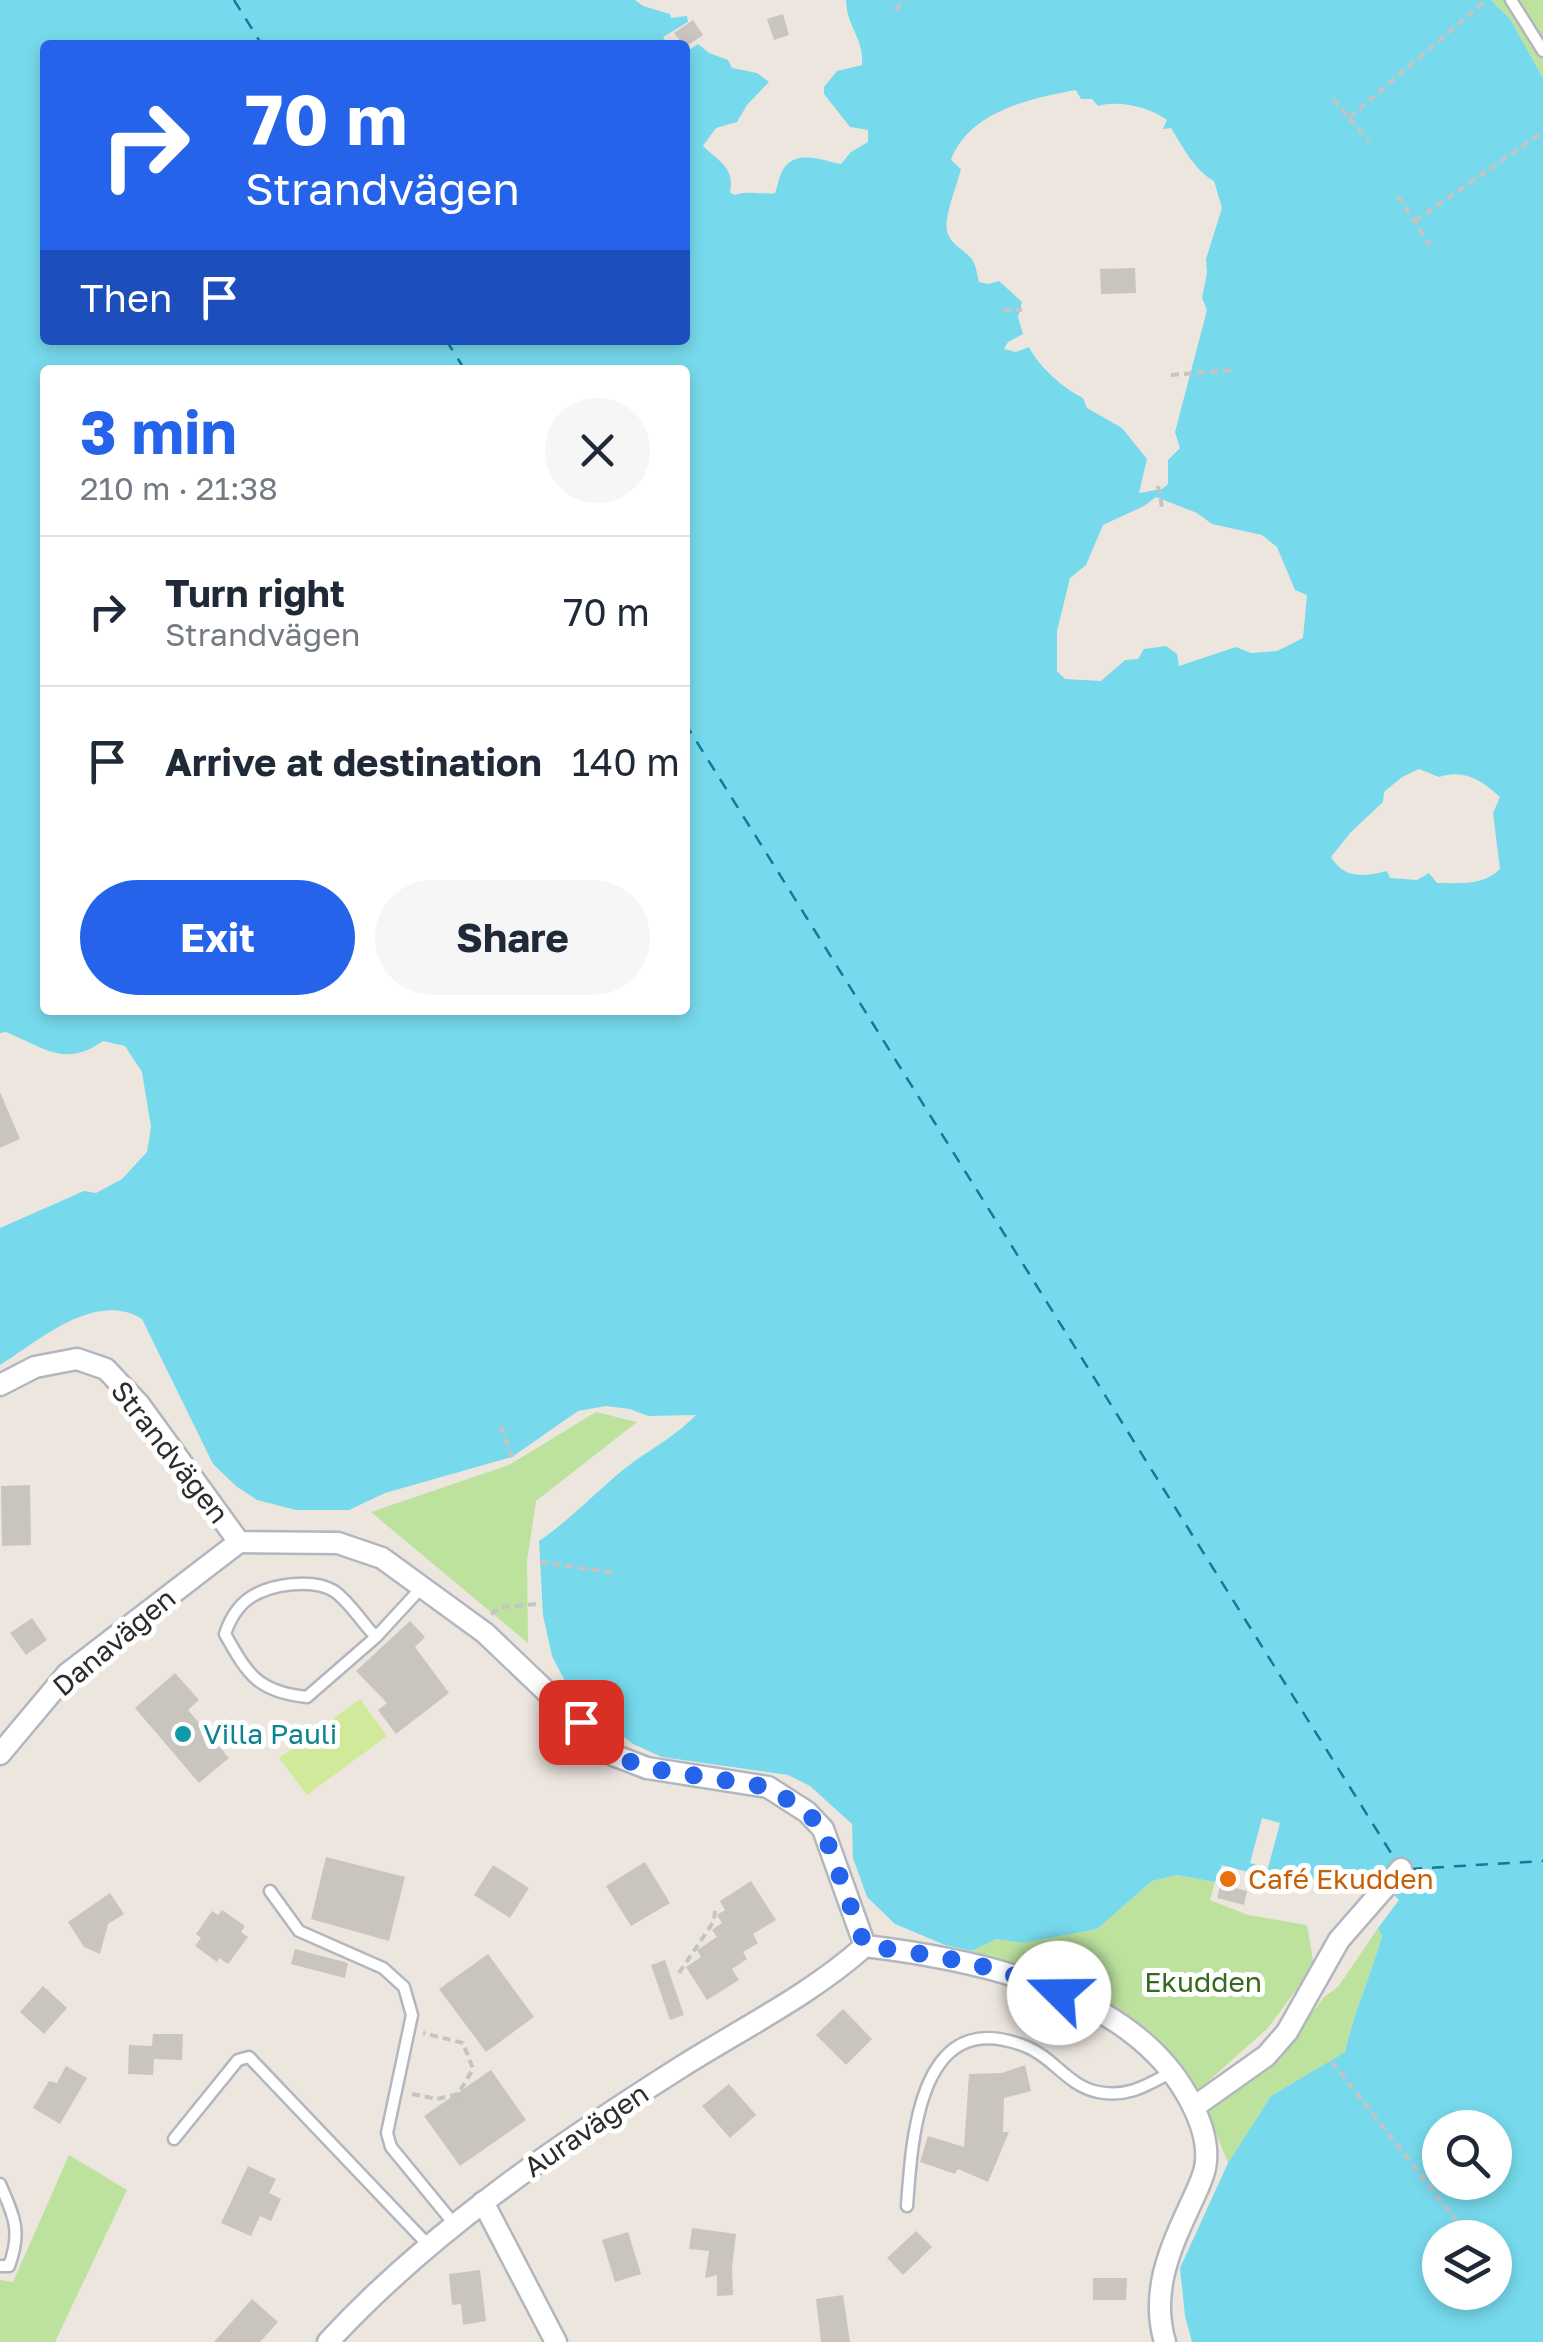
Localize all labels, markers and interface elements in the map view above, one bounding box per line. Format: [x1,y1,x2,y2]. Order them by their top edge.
text: 70 m [245,76,407,160]
icon: right [80,80,210,210]
text: Strandvägen [245,161,520,215]
icon: arrive [192,270,247,325]
text: Then [80,275,172,320]
text: 3 min [80,395,237,467]
button: close [545,398,650,503]
text: 210 m · 21:38 [80,469,278,507]
text: Turn right [165,570,345,615]
icon: right [80,584,135,639]
text: 70 m [563,589,650,634]
text: Strandvägen [165,615,361,653]
icon: arrive [80,734,135,789]
text: Arrive at destination [165,739,542,784]
text: 140 m [572,739,680,784]
button: Exit [80,880,355,995]
button: Share [375,880,650,995]
street label: Strandvägen [105,1374,236,1529]
street label: Danavägen [46,1581,182,1702]
pin [539,1680,624,1765]
icon: arrive [554,1695,609,1750]
place label: Villa Pauli [203,1717,337,1750]
marker: Villa Pauli [172,1723,194,1745]
place label: Café Ekudden [1248,1862,1434,1895]
marker: Café Ekudden [1217,1868,1239,1890]
position arrow [1007,1941,1111,2045]
park label: Ekudden [1144,1965,1262,1998]
street label: Auravägen [517,2076,654,2183]
map controls [1422,2110,1512,2310]
button: search [1422,2110,1512,2200]
button: layers [1422,2220,1512,2310]

